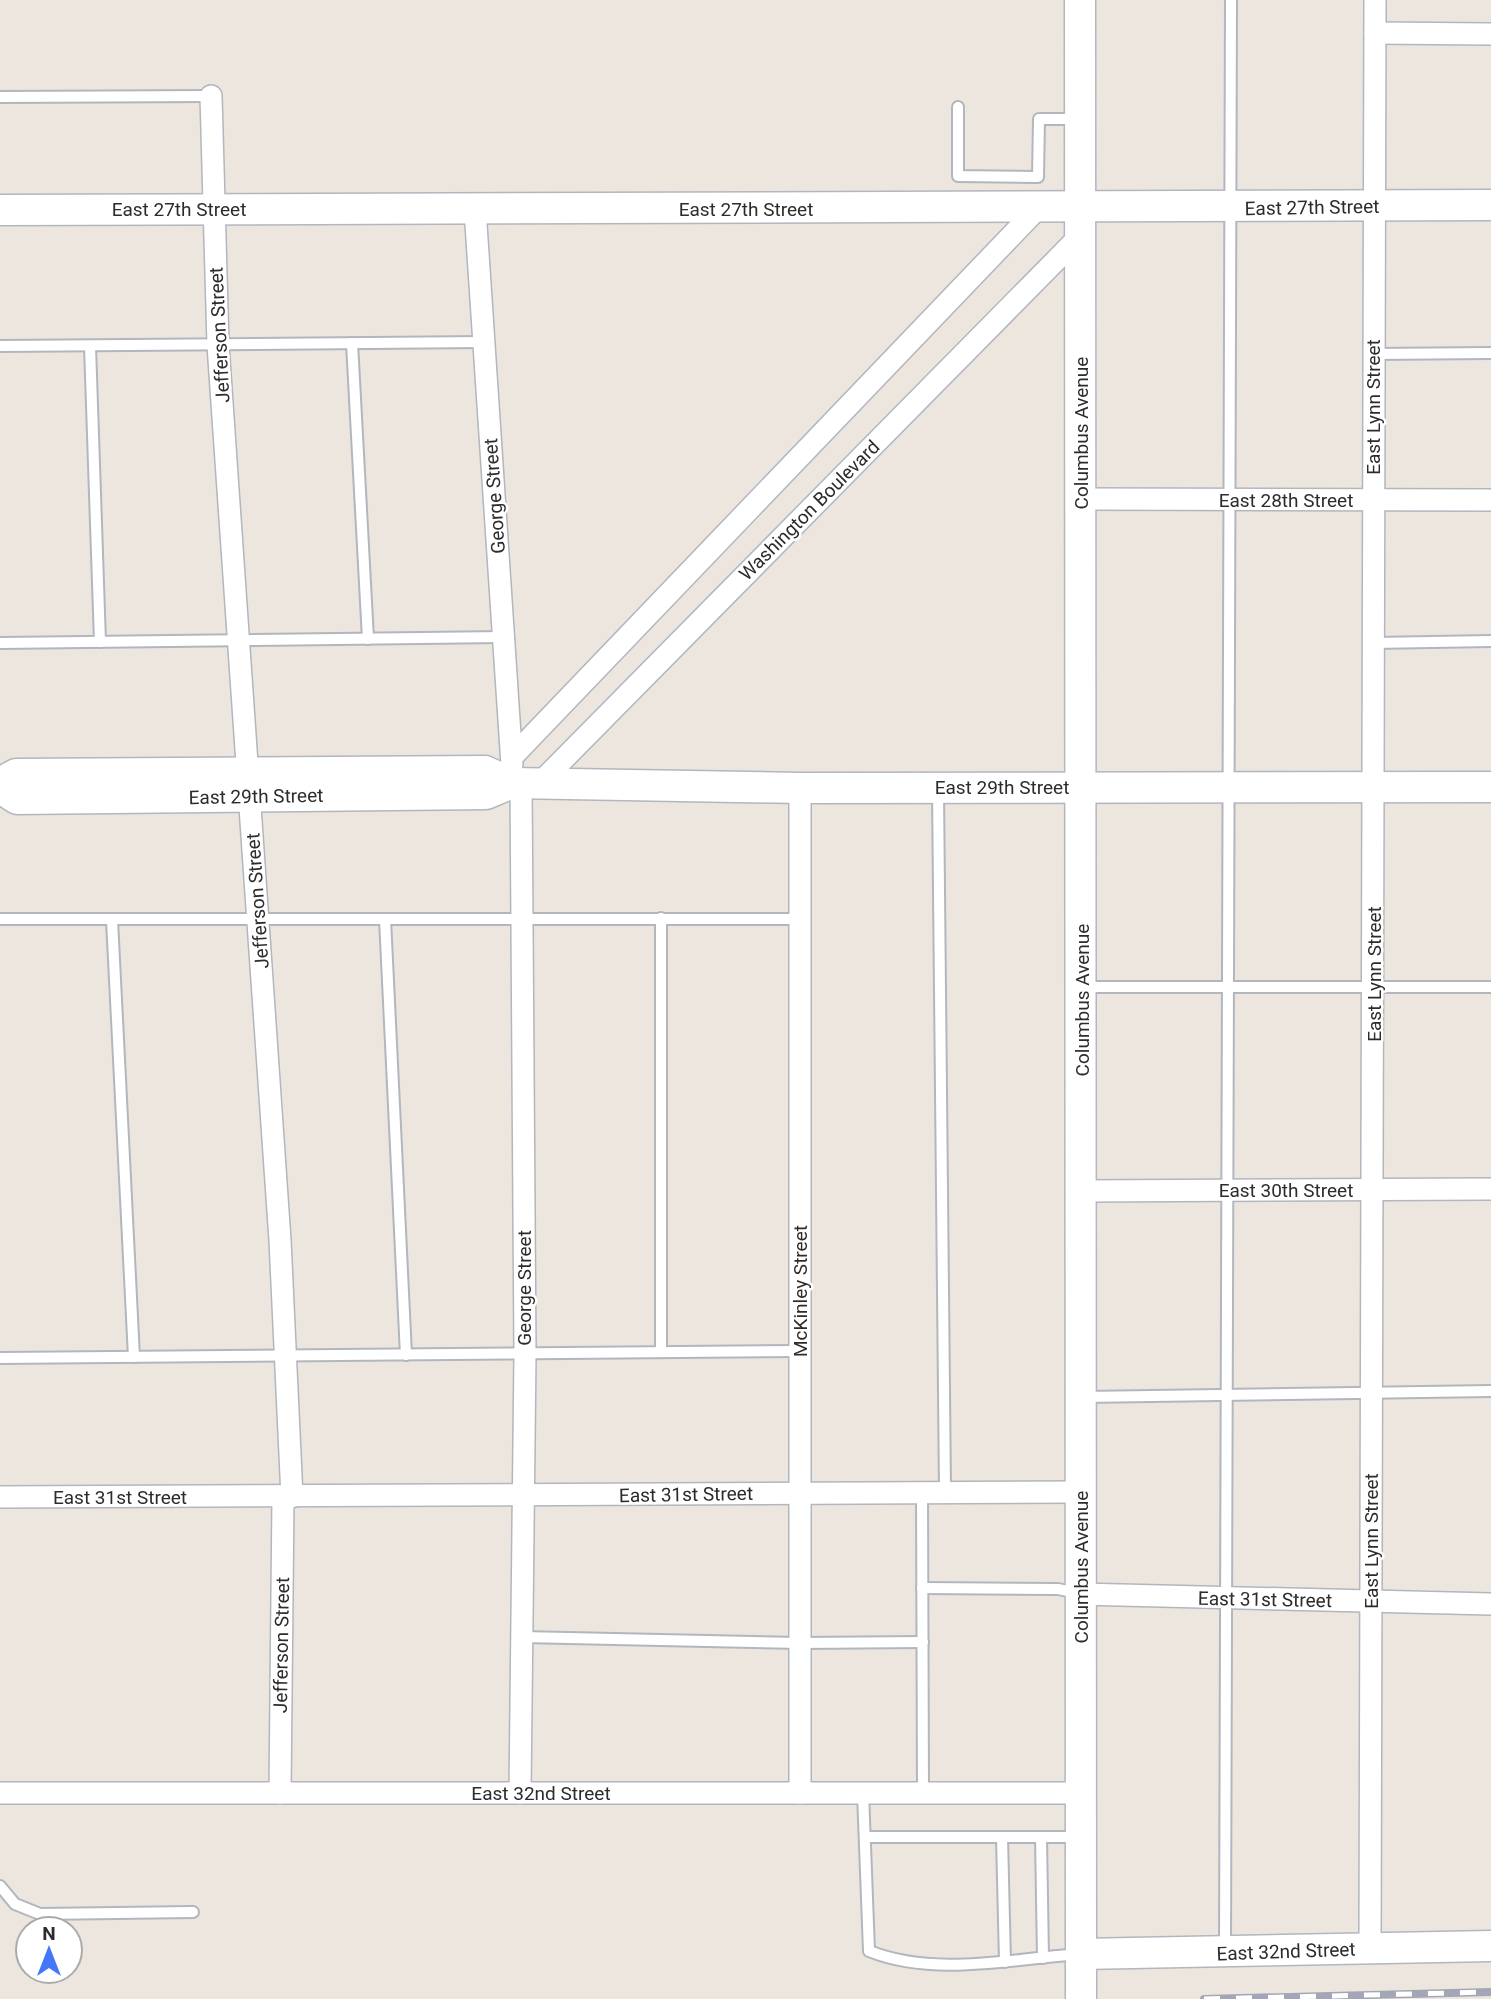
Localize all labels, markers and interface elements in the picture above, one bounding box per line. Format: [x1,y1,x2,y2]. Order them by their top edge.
street label: East 27th Street [1244,195,1380,220]
street label: East 27th Street [112,198,246,221]
street label: East 27th Street [679,198,813,221]
street label: Jefferson Street [204,266,235,404]
street label: East Lynn Street [1362,339,1385,475]
street label: Columbus Avenue [1070,357,1093,509]
street label: Washington Boulevard [734,435,884,585]
street label: George Street [479,437,510,554]
street label: East 28th Street [1219,489,1353,512]
street label: East 29th Street [935,776,1069,799]
street label: East 29th Street [188,784,324,809]
street label: Jefferson Street [241,832,274,970]
street label: East Lynn Street [1363,906,1386,1042]
street label: Columbus Avenue [1071,924,1094,1076]
street label: East 30th Street [1219,1179,1353,1202]
street label: McKinley Street [789,1225,812,1357]
street label: George Street [513,1230,536,1346]
street label: East Lynn Street [1360,1473,1383,1609]
street label: East 31st Street [619,1482,753,1507]
street label: East 31st Street [53,1486,187,1509]
street label: Columbus Avenue [1070,1491,1093,1643]
street label: Jefferson Street [269,1577,294,1713]
street label: East 31st Street [1198,1587,1332,1612]
street label: East 32nd Street [471,1782,611,1805]
north arrow [14,1915,84,1985]
text: N [42,1922,56,1945]
street label: East 32nd Street [1216,1938,1356,1965]

